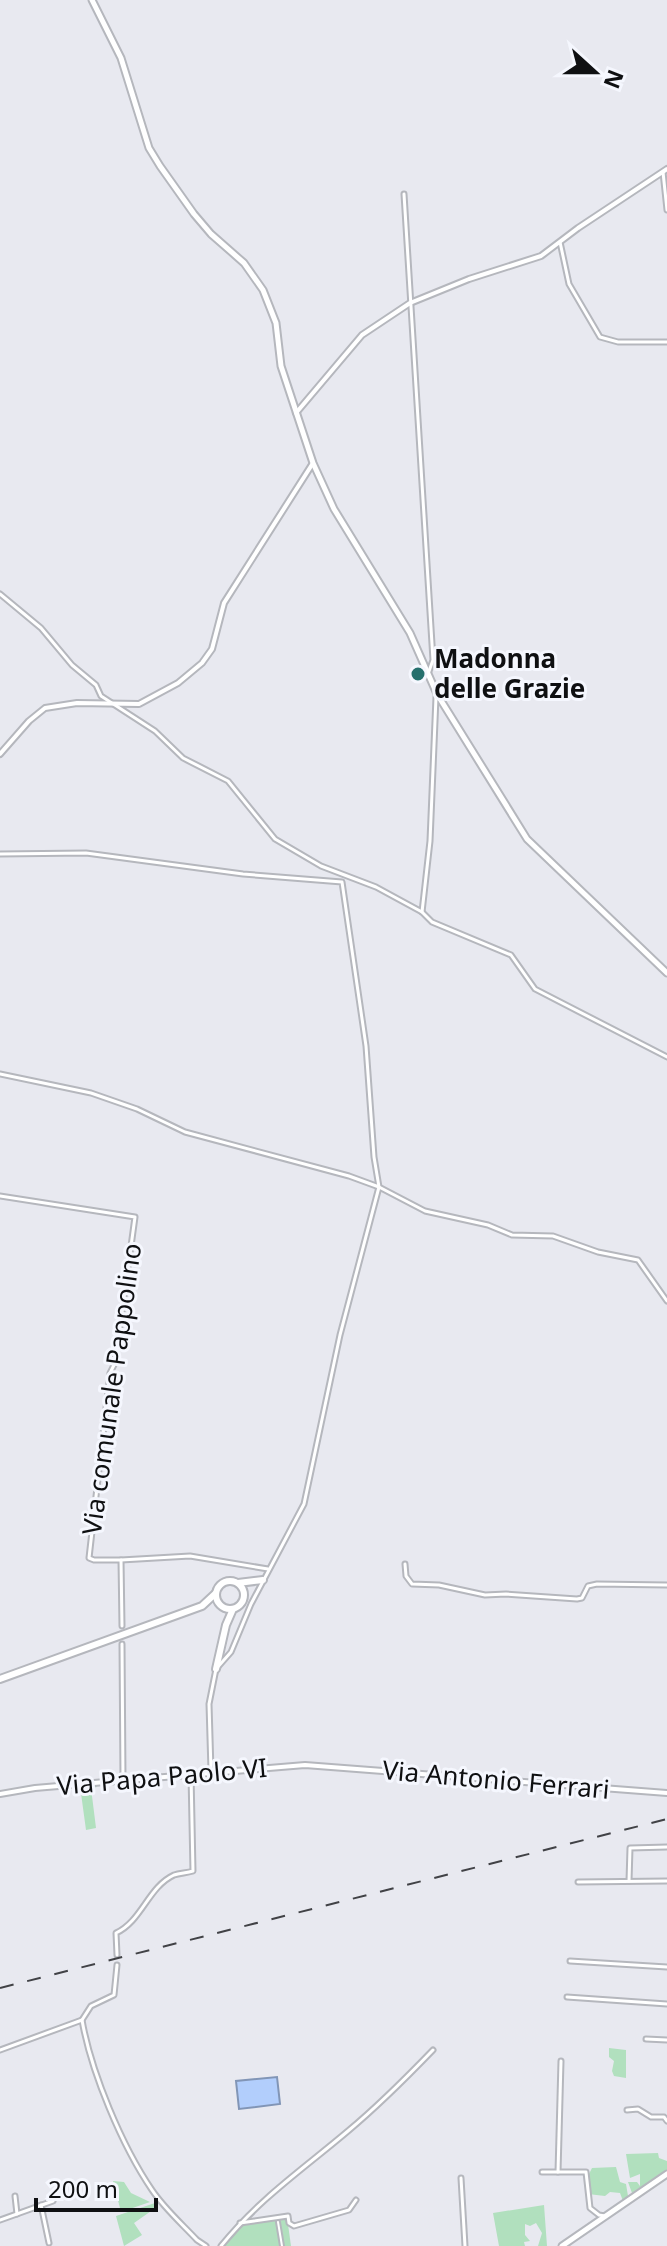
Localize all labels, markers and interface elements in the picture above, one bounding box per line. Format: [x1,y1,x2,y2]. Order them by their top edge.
north arrow [555,32,635,112]
text: N [597,66,632,93]
place label: Madonna delle Grazie [434,640,585,706]
marker: Madonna delle Grazie [409,665,427,683]
street label: Via comunale Pappolino [73,1241,149,1537]
street label: Via Papa Paolo VI [55,1749,269,1803]
street label: Via Antonio Ferrari [381,1751,611,1807]
scale bar [36,2162,156,2212]
text: 200 m [48,2172,118,2205]

